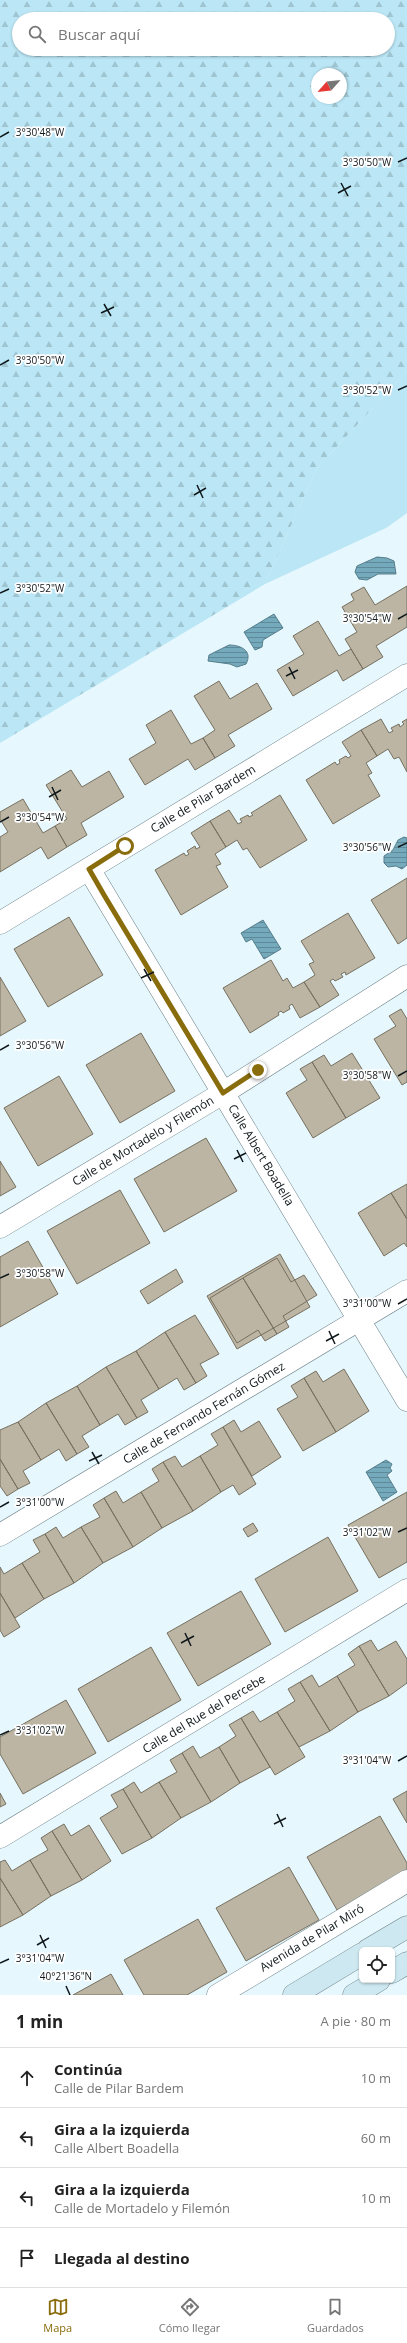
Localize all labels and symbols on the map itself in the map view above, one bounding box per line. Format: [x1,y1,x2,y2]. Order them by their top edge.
north arrow [311,68,347,104]
text: 3°30'48"W [16,125,65,139]
text: 3°30'50"W [343,155,392,169]
text: 3°30'50"W [16,353,65,367]
text: 3°30'52"W [343,383,392,397]
text: 3°30'52"W [16,581,65,595]
text: 3°30'54"W [343,611,392,625]
street label: Calle de Pilar Bardem [147,760,258,837]
text: 3°30'54"W [16,810,65,824]
route start [116,837,134,855]
text: 3°30'56"W [343,840,392,854]
text: 3°30'56"W [16,1038,65,1052]
route end [249,1061,267,1079]
text: 3°30'58"W [343,1068,392,1082]
street label: Calle de Mortadelo y Filemón [69,1091,217,1190]
street label: Calle Albert Boadella [224,1101,298,1209]
text: 3°30'58"W [16,1266,65,1280]
text: 3°31'00"W [343,1296,392,1310]
street label: Calle de Fernando Fernán Gómez [120,1357,288,1468]
text: 3°31'00"W [16,1495,65,1509]
text: 3°31'02"W [343,1525,392,1539]
street label: Calle del Rue del Percebe [139,1670,269,1757]
text: 3°31'02"W [16,1723,65,1737]
text: 3°31'04"W [343,1753,392,1767]
street label: Avenida de Pilar Miró [256,1900,367,1975]
text: 3°31'04"W [16,1951,65,1965]
text: 40°21'36"N [40,1969,92,1983]

